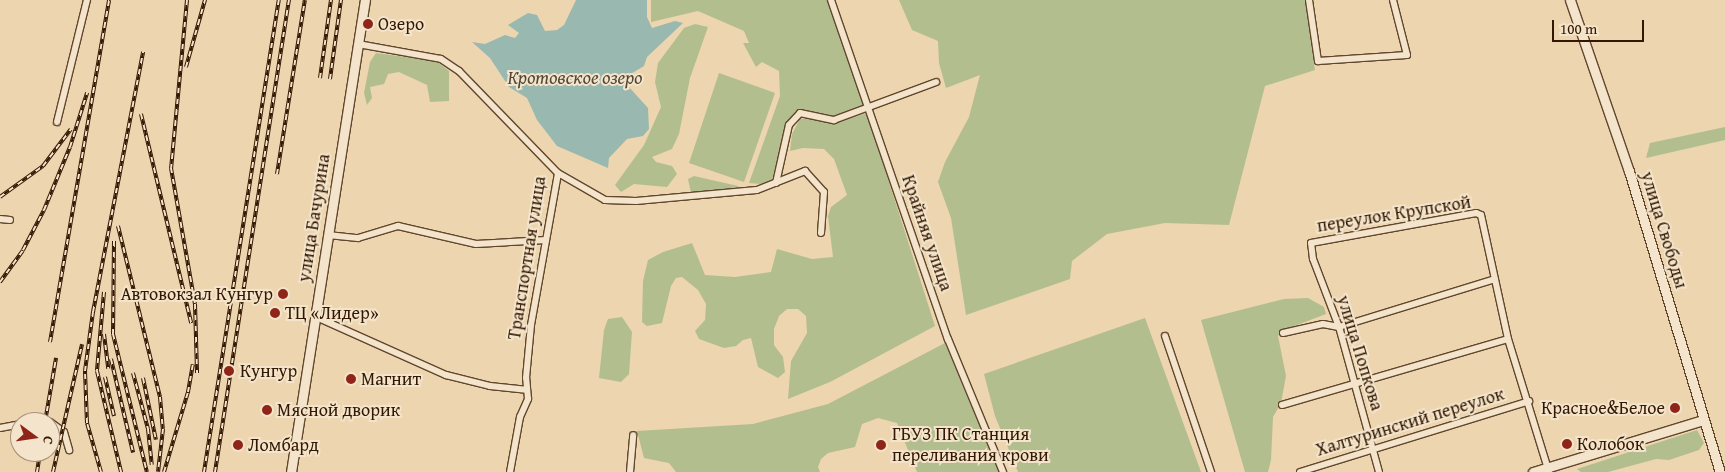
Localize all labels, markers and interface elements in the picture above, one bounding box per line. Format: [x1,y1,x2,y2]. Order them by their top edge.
scale bar [1555,10,1648,42]
place label: Озеро [378,13,424,35]
marker: Озеро [362,18,374,30]
text: 100 m [1560,18,1597,39]
water label: Кротовское озеро [508,67,642,89]
street label: улица Бачурина [293,152,335,284]
street label: улица Свободы [1636,169,1692,291]
street label: Крайняя улица [897,172,957,294]
street label: Транспортная улица [503,175,551,341]
street label: переулок Крупской [1315,191,1473,237]
place label: Автовокзал Кунгур [121,283,273,305]
marker: Автовокзал Кунгур [277,288,289,300]
street label: улица Попкова [1332,293,1388,413]
place label: ТЦ «Лидер» [285,302,379,324]
marker: ТЦ «Лидер» [269,307,281,319]
place label: Кунгур [240,360,297,382]
marker: Кунгур [222,364,236,378]
place label: Магнит [361,368,421,390]
marker: Магнит [345,373,357,385]
street label: Халтуринский переулок [1313,383,1507,461]
place label: Красное&Белое [1541,397,1665,419]
place label: Мясной дворик [277,399,400,421]
marker: Красное&Белое [1669,402,1681,414]
marker: Мясной дворик [261,404,273,416]
north arrow [10,412,60,462]
place label: ГБУЗ ПК Станция переливания крови [892,424,1049,466]
place label: Колобок [1577,433,1644,455]
text: С [38,434,59,447]
place label: Ломбард [248,434,319,456]
marker: ГБУЗ ПК Станция переливания крови [874,438,888,452]
marker: Колобок [1561,438,1573,450]
marker: Ломбард [232,439,244,451]

